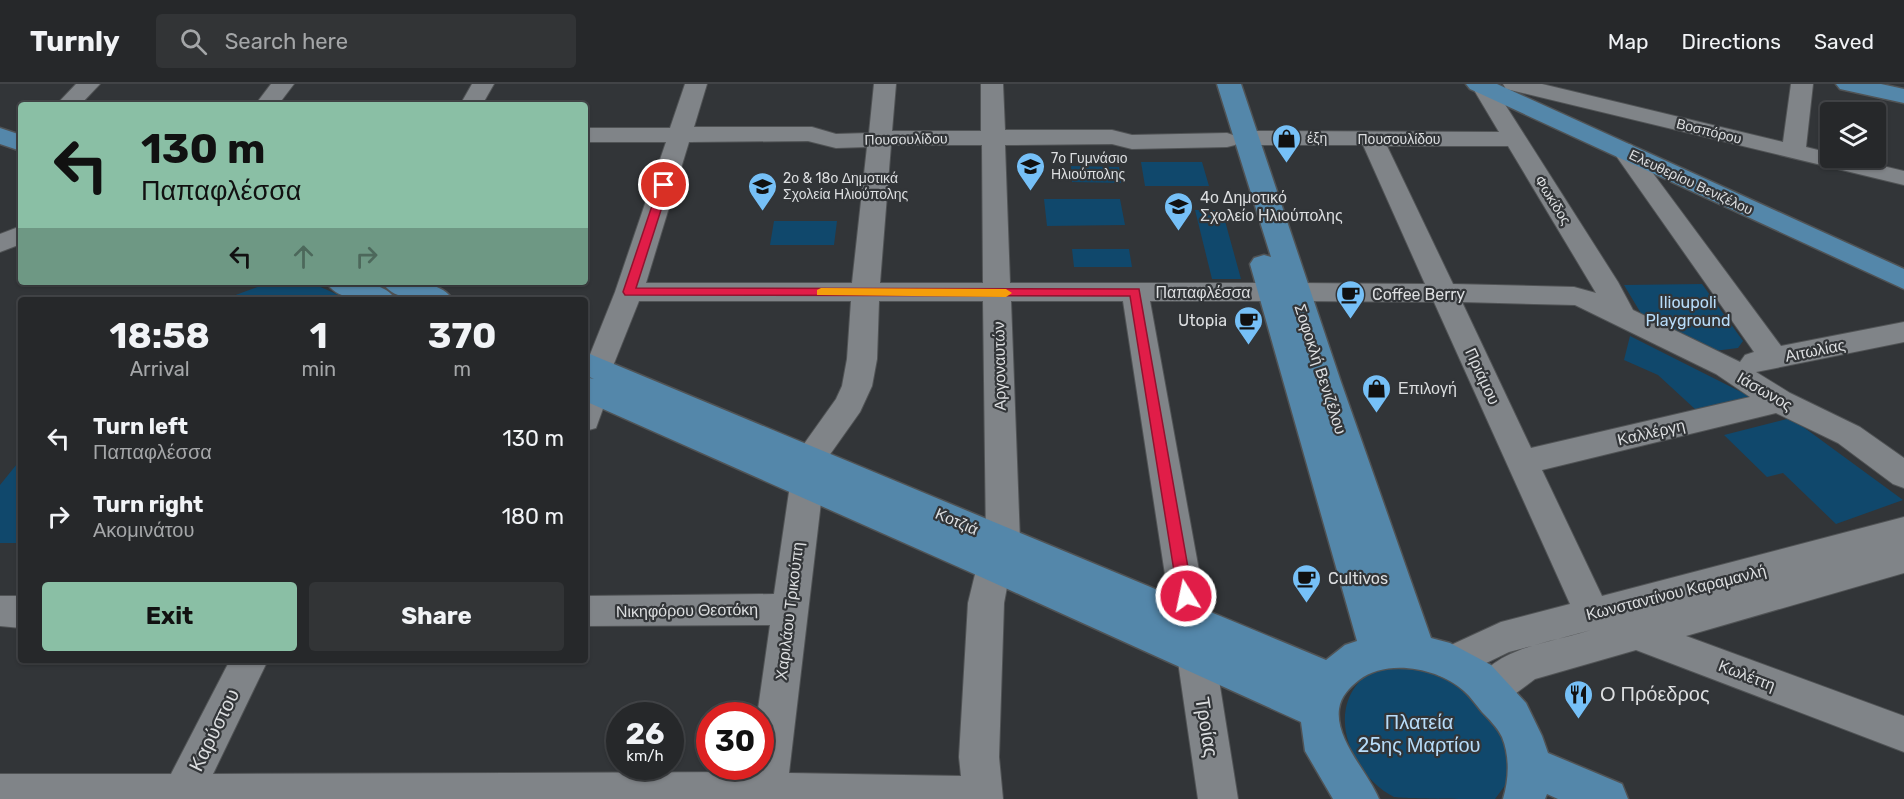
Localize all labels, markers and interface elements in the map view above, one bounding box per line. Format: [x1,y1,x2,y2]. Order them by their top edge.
search box [156,14,576,68]
text: Turnly [30,25,120,58]
icon: search [177,25,210,58]
text: Search here [225,28,348,55]
text: Map [1608,29,1649,54]
text: Directions [1682,29,1781,54]
text: Saved [1814,29,1874,54]
map controls [1820,102,1886,168]
button: layers [1820,102,1886,168]
street label: Βοσπόρου [1674,115,1743,148]
shop icon: έξη [1270,122,1302,164]
text: 130 m [141,124,266,174]
icon: left [42,126,120,204]
street label: Πουσουλίδου [864,130,948,149]
place label: έξη [1307,130,1327,147]
street label: Πουσουλίδου [1358,131,1440,148]
street label: Ελευθερίου Βενιζέλου [1626,146,1755,219]
school or university icon: 7ο Γυμνάσιο Ηλιούπολης [1014,150,1046,192]
place label: 7ο Γυμνάσιο Ηλιούπολης [1051,150,1128,183]
pin [638,159,689,210]
icon: arrive [647,168,680,201]
school or university icon: 2ο & 18ο Δημοτικά Σχολεία Ηλιούπολης [746,170,778,212]
place label: 2ο & 18ο Δημοτικά Σχολεία Ηλιούπολης [783,170,908,203]
street label: Φωκίδος [1531,173,1574,228]
text: Παπαφλέσσα [141,175,301,207]
place label: 4ο Δημοτικό Σχολείο Ηλιούπολης [1200,188,1343,225]
school or university icon: 4ο Δημοτικό Σχολείο Ηλιούπολης [1163,190,1195,232]
icon: left [224,240,257,273]
icon: ahead [287,240,320,273]
icon: right [350,240,383,273]
cafe icon: Coffee Berry [1335,278,1367,320]
street label: Παπαφλέσσα [1155,283,1251,302]
place label: Coffee Berry [1372,285,1465,304]
park label: Ilioupoli Playground [1646,293,1730,330]
street label: Σοφοκλή Βενιζέλου [1291,302,1351,437]
cafe icon: Utopia [1232,304,1264,346]
place label: Utopia [1178,311,1227,330]
text: 18:58 [110,314,210,357]
text: 1 [310,314,328,357]
text: 370 [428,314,497,357]
street label: Αργοναυτών [989,321,1010,411]
street label: Αιτωλίας [1783,335,1847,366]
street label: Πριάμου [1461,345,1504,408]
text: Arrival [130,357,190,381]
text: min [301,357,336,381]
text: m [453,357,471,381]
street label: Ιάσωνος [1734,368,1796,415]
shop icon: Επιλογή [1361,372,1393,414]
place label: Επιλογή [1398,379,1457,398]
text: Turn left [93,413,188,440]
street label: Καλλέργη [1615,415,1687,449]
icon: left [42,422,75,455]
text: 130 m [502,425,564,452]
text: Παπαφλέσσα [93,440,212,464]
text: Turn right [93,491,203,518]
icon: right [42,500,75,533]
text: 180 m [502,503,564,530]
street label: Κοτζιά [932,504,981,539]
text: Ακομινάτου [93,518,194,542]
street label: Χαριλάου Τρικούπη [772,541,807,681]
street label: Κωνσταντίνου Καραμανλή [1584,561,1768,624]
cafe icon: Cultivos [1291,562,1323,604]
position arrow [1154,564,1218,628]
place label: Cultivos [1328,569,1388,588]
button: Exit [42,582,297,651]
button: Share [309,582,564,651]
street label: Νικηφόρου Θεοτόκη [616,600,758,621]
street label: Κωλέττη [1716,656,1778,695]
restaurant icon: Ο Πρόεδρος [1563,678,1595,720]
place label: Ο Πρόεδρος [1600,682,1710,706]
street label: Καρύστου [184,685,244,775]
street label: Τροίας [1190,695,1224,759]
speed limit sign: 30 [696,702,774,780]
park label: Πλατεία 25ης Μαρτίου [1357,710,1481,757]
text: 26 [625,716,665,752]
text: km/h [626,747,664,765]

